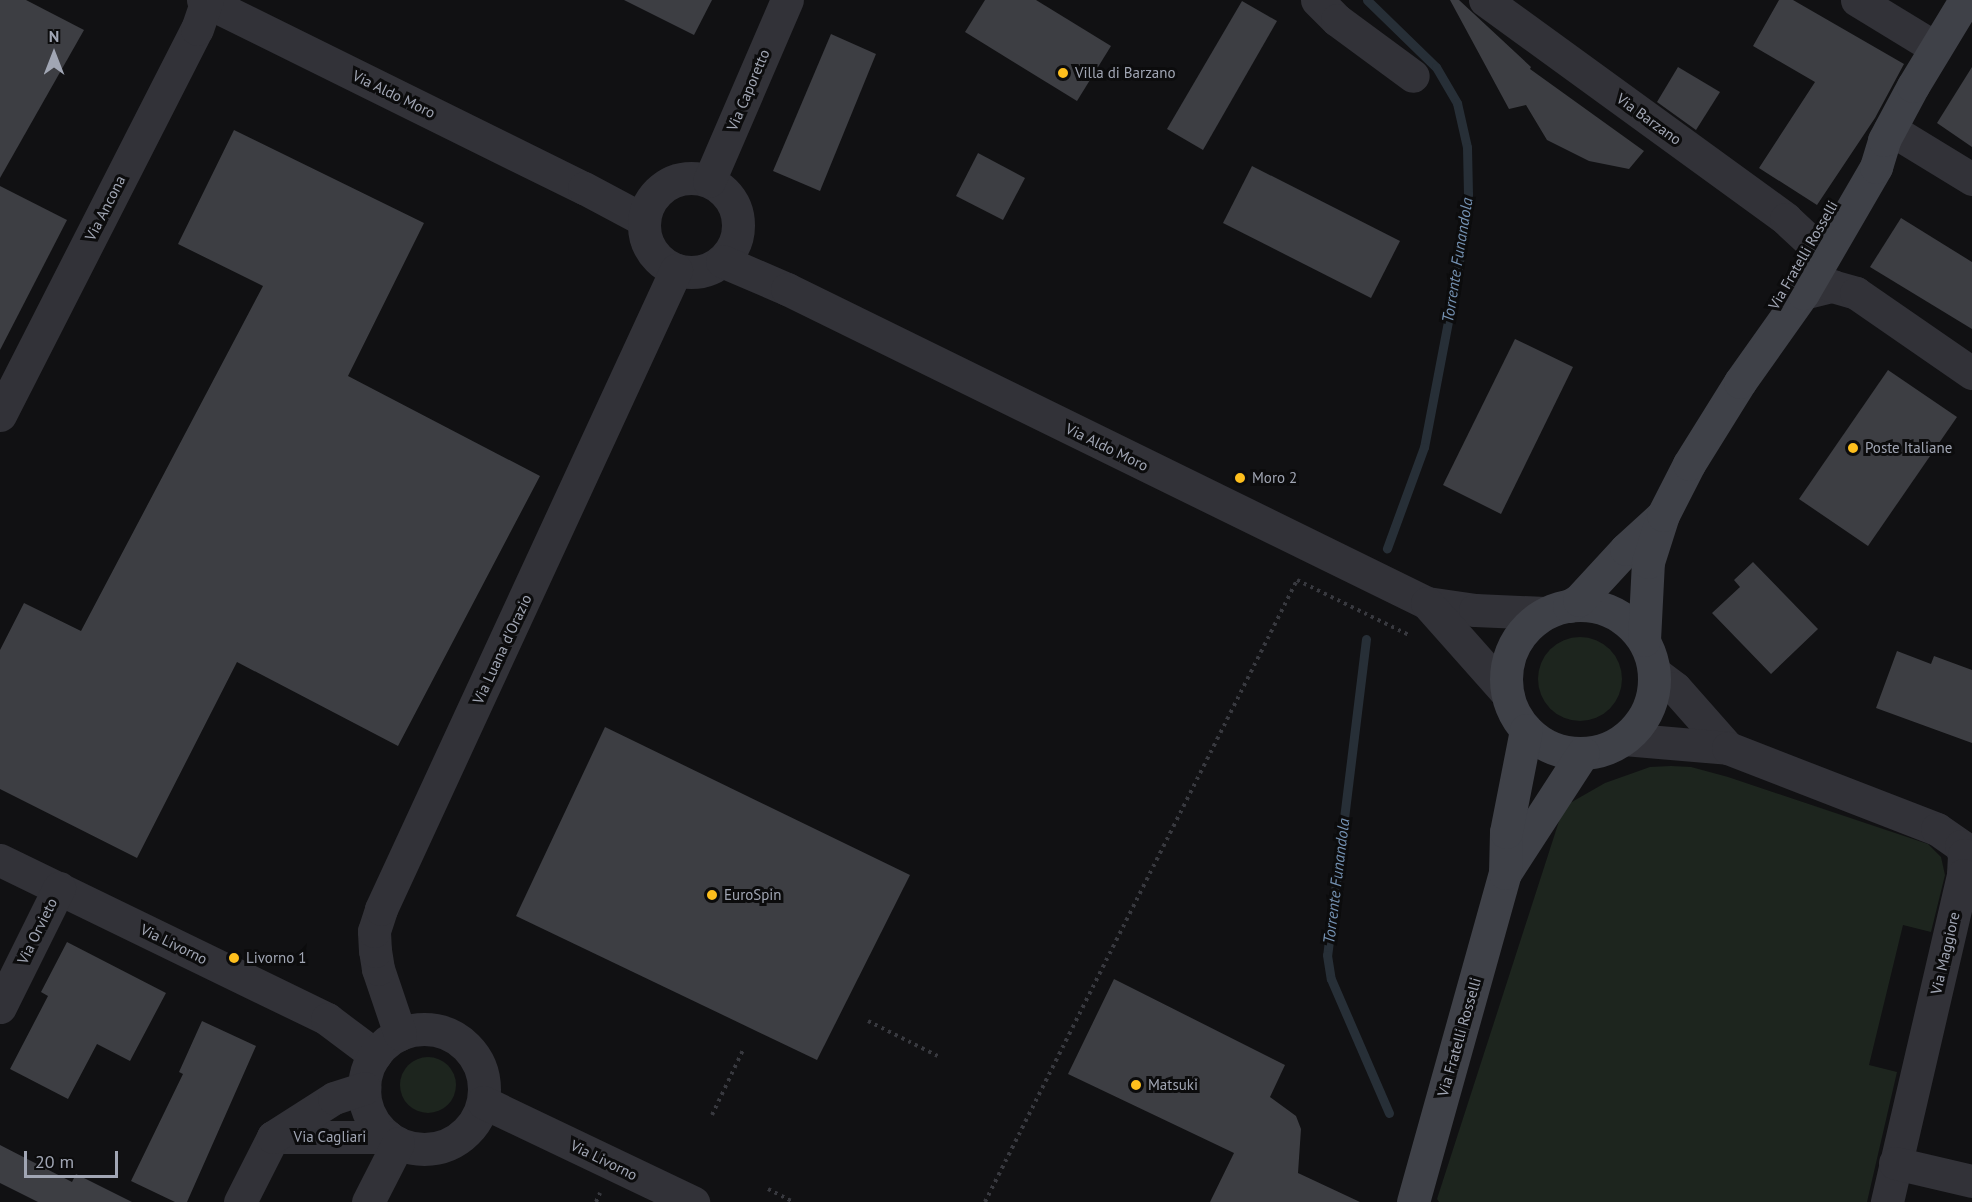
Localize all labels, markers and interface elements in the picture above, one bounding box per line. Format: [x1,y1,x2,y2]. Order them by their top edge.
north arrow [24,24,84,84]
text: N [49,26,59,46]
street label: Via Caporetto [723,47,773,133]
place label: Villa di Barzano [1075,64,1176,82]
street label: Via Aldo Moro [349,66,439,122]
marker: Villa di Barzano [1056,66,1070,80]
street label: Via Barzano [1613,89,1685,149]
street label: Via Ancona [81,172,129,244]
water label: Torrente Funandola [1438,196,1476,324]
street label: Via Fratelli Rosselli [1764,197,1842,313]
street label: Via Aldo Moro [1062,419,1152,475]
place label: Poste Italiane [1865,439,1952,457]
marker: Poste Italiane [1846,441,1860,455]
place label: Moro 2 [1252,469,1297,487]
marker: Moro 2 [1233,471,1247,485]
street label: Via Luana d'Orazio [469,591,535,707]
water label: Torrente Funandola [1319,817,1353,945]
place label: EuroSpin [724,886,782,904]
marker: EuroSpin [705,888,719,902]
street label: Via Orvieto [13,895,61,967]
street label: Via Maggiore [1927,910,1963,996]
street label: Via Livorno [138,920,210,968]
place label: Livorno 1 [246,949,306,967]
marker: Livorno 1 [227,951,241,965]
street label: Via Fratelli Rosselli [1433,975,1485,1099]
place label: Matsuki [1148,1076,1198,1094]
marker: Matsuki [1129,1078,1143,1092]
street label: Via Cagliari [294,1128,366,1146]
street label: Via Livorno [568,1136,640,1184]
scale bar [27,1139,122,1177]
text: 20 m [35,1150,74,1173]

